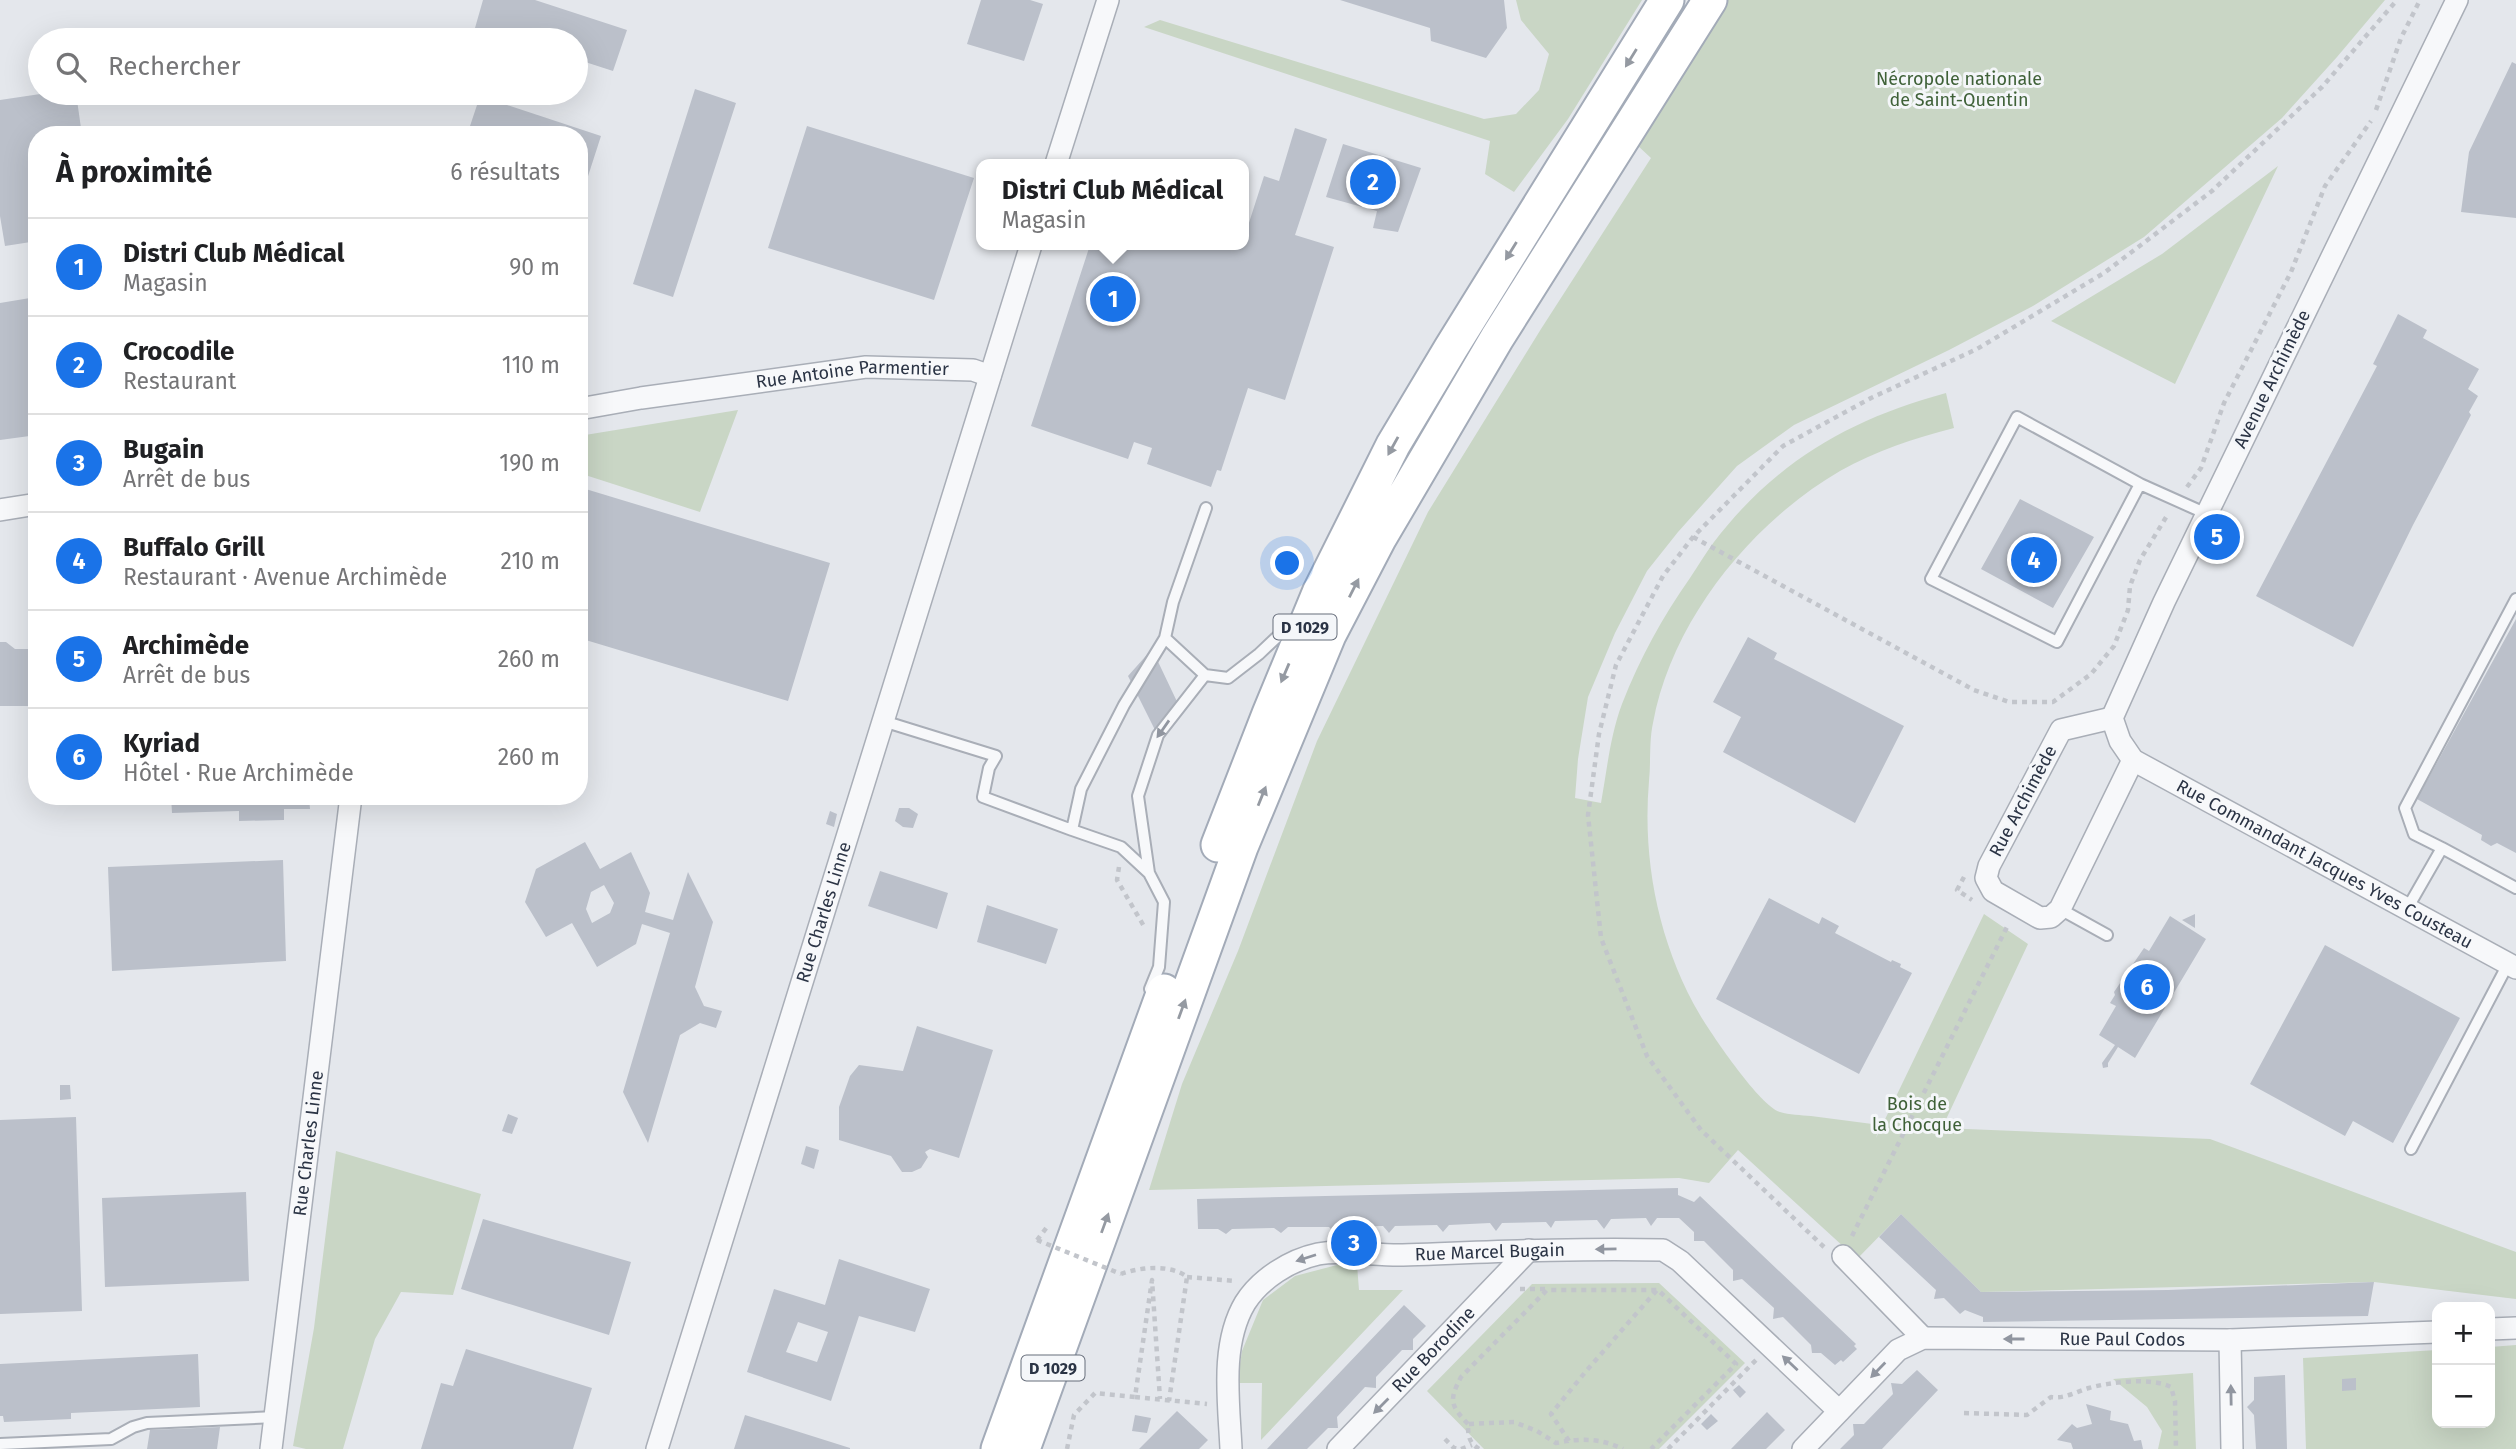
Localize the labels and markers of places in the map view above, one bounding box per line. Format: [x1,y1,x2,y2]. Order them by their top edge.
pin: 2 [1350,156,1396,208]
pin: 1 [1090,273,1136,325]
pin: 5 [2194,511,2240,563]
pin: 4 [2011,534,2057,586]
pin: 6 [2124,961,2170,1013]
pin: 3 [1331,1217,1377,1269]

